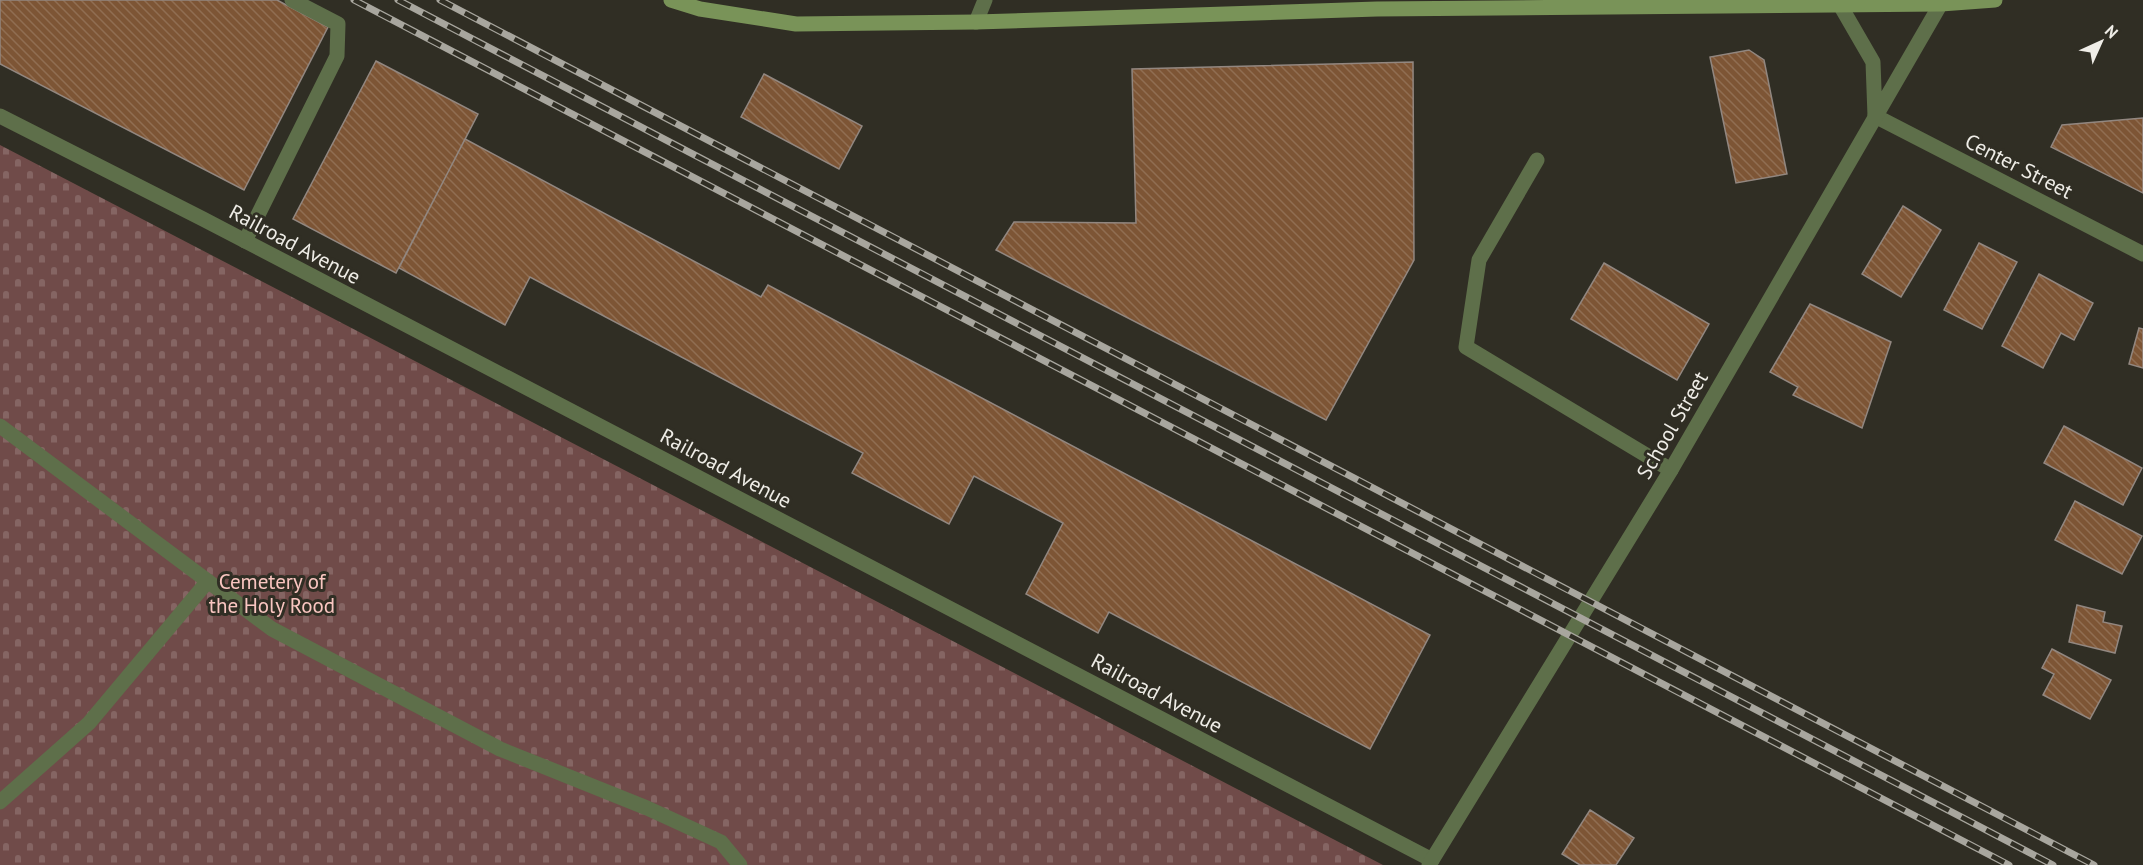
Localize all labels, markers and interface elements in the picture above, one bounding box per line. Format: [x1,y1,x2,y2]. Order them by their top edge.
north arrow [2071,12,2131,72]
text: N [2101,21,2122,42]
street label: Center Street [1961,127,2077,205]
street label: Railroad Avenue [225,198,365,290]
street label: School Street [1630,366,1714,484]
street label: Railroad Avenue [656,422,796,514]
park label: Cemetery of the Holy Rood [209,568,335,619]
street label: Railroad Avenue [1087,647,1227,739]

